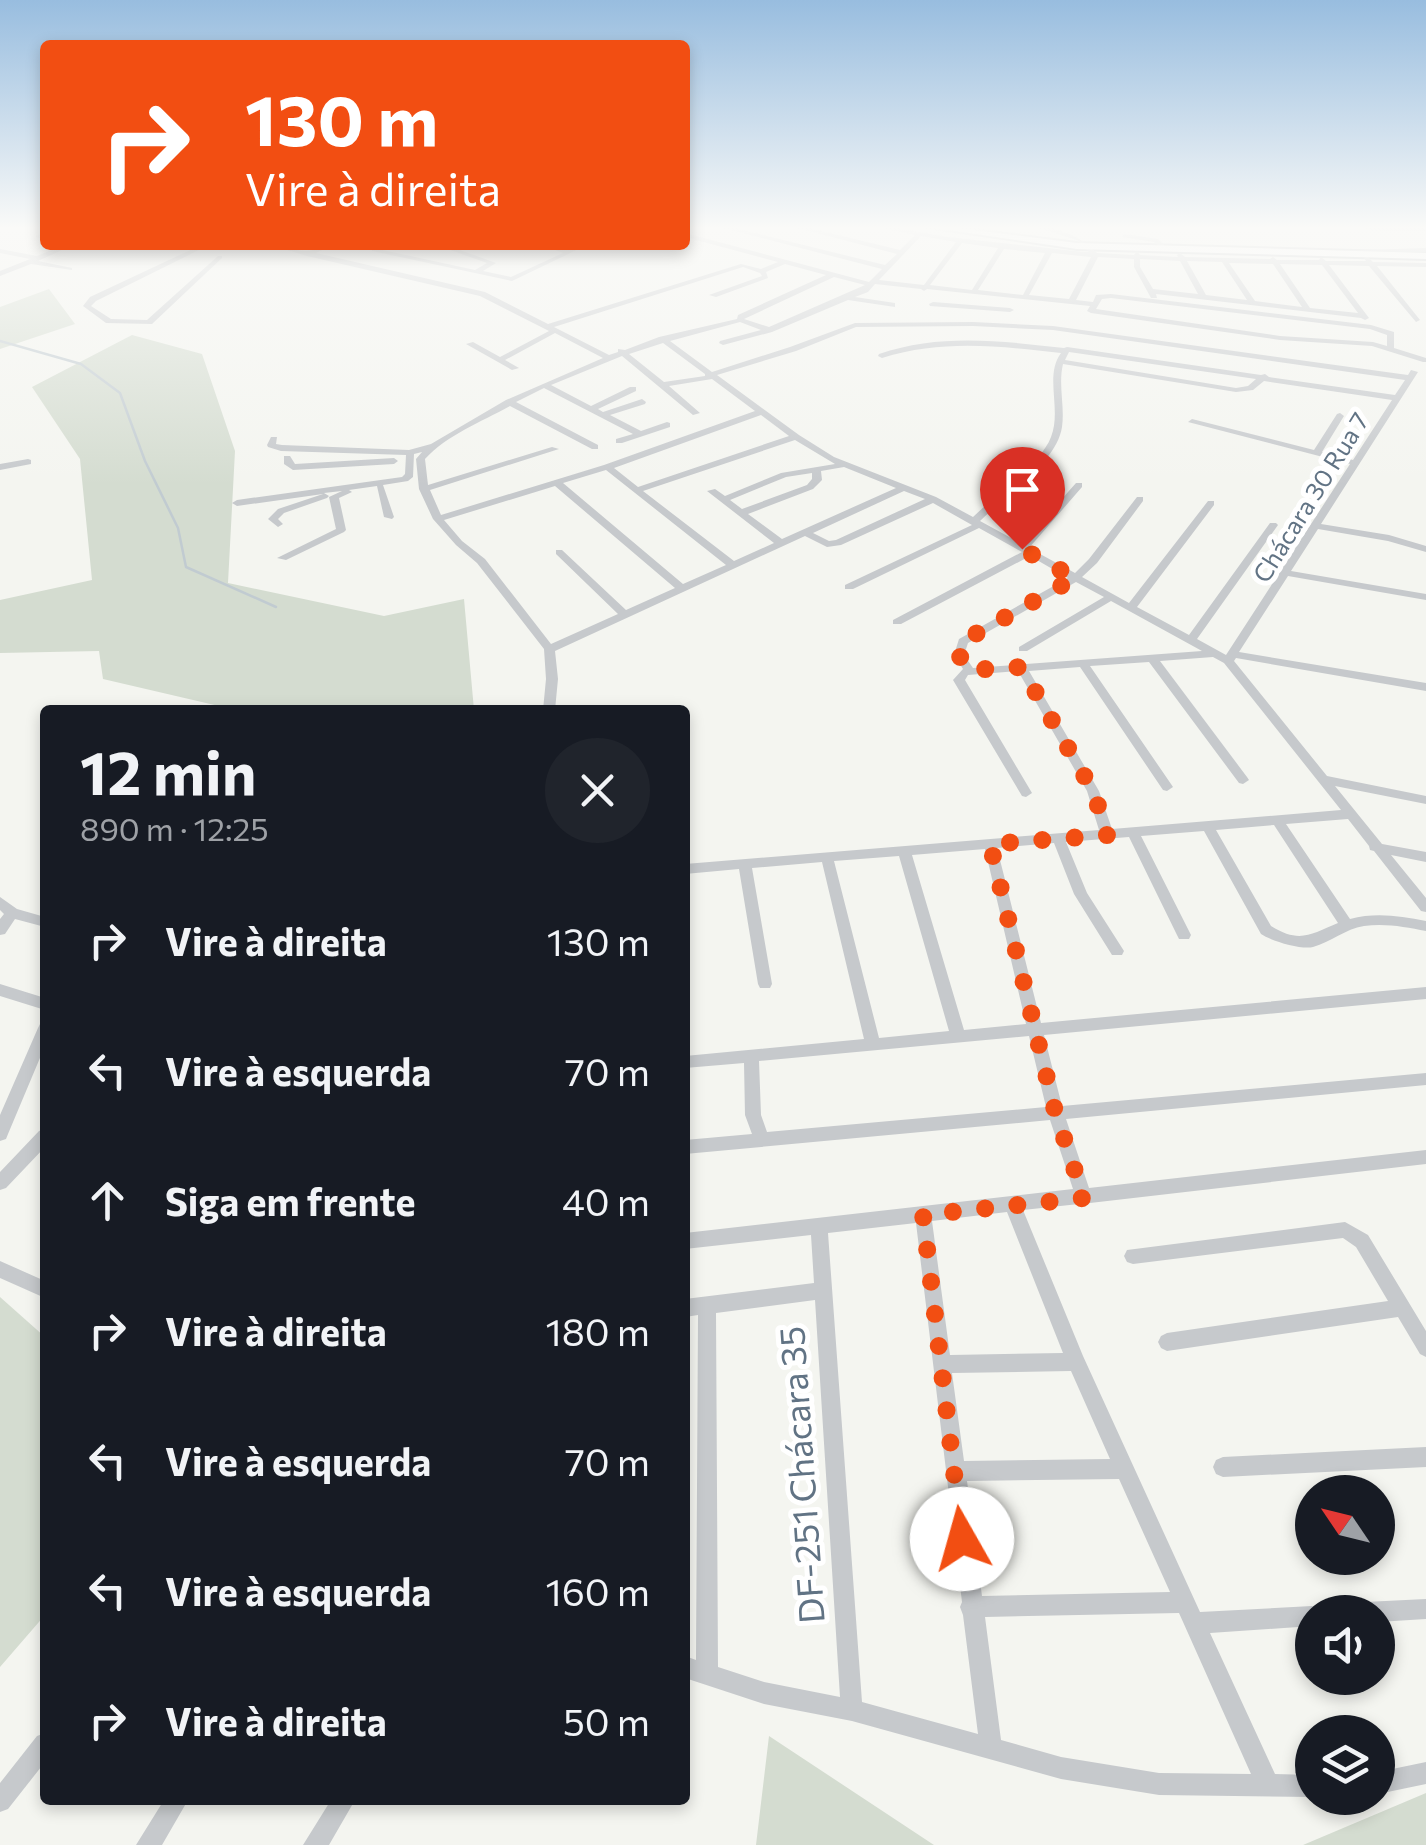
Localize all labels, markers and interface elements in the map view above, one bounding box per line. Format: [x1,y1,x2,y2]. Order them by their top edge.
text: 130 m [245,75,438,160]
icon: right [80,80,210,210]
text: Vire à direita [245,160,501,215]
street label: Chácara 30 Rua 7 [1246,407,1374,587]
pin [980,447,1065,550]
icon: arrive [995,462,1050,517]
text: 12 min [80,734,257,807]
button: close [545,738,650,843]
text: 890 m · 12:25 [80,808,269,848]
icon: right [80,913,135,968]
text: Vire à direita [165,917,387,964]
text: 130 m [547,917,650,964]
icon: left [80,1043,135,1098]
text: Vire à esquerda [165,1047,431,1094]
text: 70 m [565,1047,650,1094]
icon: ahead [80,1173,135,1228]
text: Siga em frente [165,1177,415,1224]
text: 40 m [562,1177,650,1224]
icon: right [80,1303,135,1358]
text: Vire à direita [165,1307,387,1354]
text: 180 m [545,1307,650,1354]
street label: DF-251 Chácara 35 [768,1325,832,1625]
icon: left [80,1433,135,1488]
text: Vire à esquerda [165,1437,431,1484]
text: 70 m [565,1437,650,1484]
north arrow [1295,1475,1395,1575]
map controls [1295,1475,1395,1815]
position arrow [910,1487,1014,1591]
icon: left [80,1563,135,1618]
text: Vire à esquerda [165,1567,431,1614]
text: 160 m [545,1567,650,1614]
button: sound [1295,1595,1395,1695]
icon: right [80,1693,135,1748]
text: Vire à direita [165,1697,387,1744]
text: 50 m [563,1697,650,1744]
button: layers [1295,1715,1395,1815]

